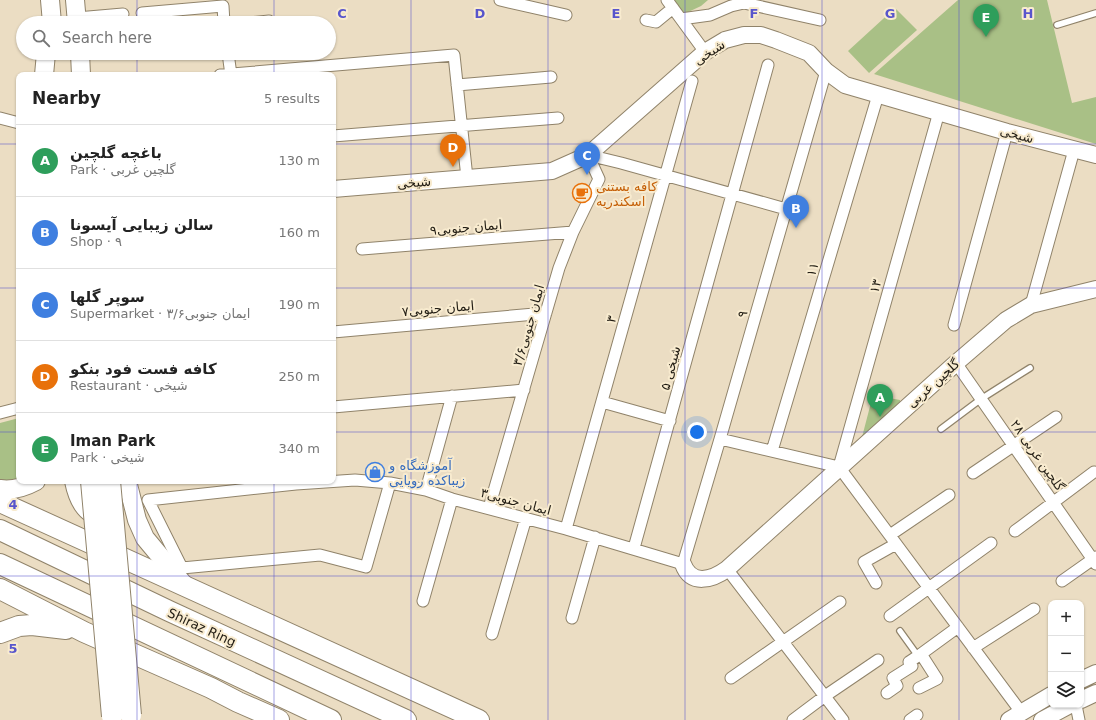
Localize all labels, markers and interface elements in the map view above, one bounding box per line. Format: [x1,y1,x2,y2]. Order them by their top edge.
pin: E [973,4,999,37]
text: C [337,6,347,21]
text: D [475,6,486,21]
text: E [612,6,620,21]
text: F [750,6,758,21]
text: G [885,6,895,21]
text: H [1023,6,1033,21]
search box [16,16,336,60]
icon: search [30,27,52,49]
text: Search here [62,29,152,47]
street label: شیخی [691,37,728,68]
text: Nearby [32,88,101,108]
text: 5 results [264,91,320,106]
street label: شیخی [998,123,1035,146]
pin: D [440,134,466,167]
pin: C [574,142,600,175]
text: باغچه گلچین [70,144,162,162]
text: A [40,153,50,168]
text: 130 m [278,153,320,168]
text: Park · گلچین غربی [70,162,176,177]
street label: شیخی [396,174,432,191]
place label: کافه بستنی اسکندریه [596,179,658,210]
cafe icon: کافه بستنی اسکندریه [571,182,593,204]
pin: B [783,195,809,228]
text: سالن زیبایی آیسونا [70,216,214,234]
street label: ایمان جنوبی۹ [429,217,503,239]
text: B [40,225,50,240]
text: 160 m [278,225,320,240]
text: Shop · ۹ [70,234,122,249]
street label: ۱۱ [803,260,822,278]
street label: ۱۳ [866,277,885,295]
street label: ایمان جنوبی۳/۶ [510,283,548,368]
text: سوپر گلها [70,288,145,306]
text: C [40,297,50,312]
text: 190 m [278,297,320,312]
street label: ایمان جنوبی۷ [401,298,475,320]
text: Supermarket · ایمان جنوبی۳/۶ [70,306,250,321]
street label: ۹ [734,309,751,320]
street label: ۳ [603,314,620,325]
street label: شیخی ۵ [657,344,684,392]
street label: گلچین غربی [904,355,964,412]
text: کافه فست فود بنکو [70,360,217,378]
text: D [40,369,50,384]
text: 250 m [278,369,320,384]
text: Restaurant · شیخی [70,378,188,393]
pin: A [867,384,893,417]
street label: گلچین غربی ۲۸ [1007,417,1068,495]
your location [687,422,707,442]
text: Iman Park [70,432,155,450]
text: E [41,441,49,456]
text: 340 m [278,441,320,456]
text: Park · شیخی [70,450,145,465]
place label: آموزشگاه و زیباکده رویایی [388,457,465,489]
shop icon: آموزشگاه و زیباکده رویایی [364,461,386,483]
street label: ایمان جنوبی۳ [479,485,553,519]
text: 4 [8,497,18,512]
map controls [1048,600,1084,708]
button: + [1048,600,1084,636]
street label: Shiraz Ring [165,605,238,650]
button: − [1048,636,1084,672]
text: 5 [8,641,18,656]
button: layers [1048,672,1084,708]

